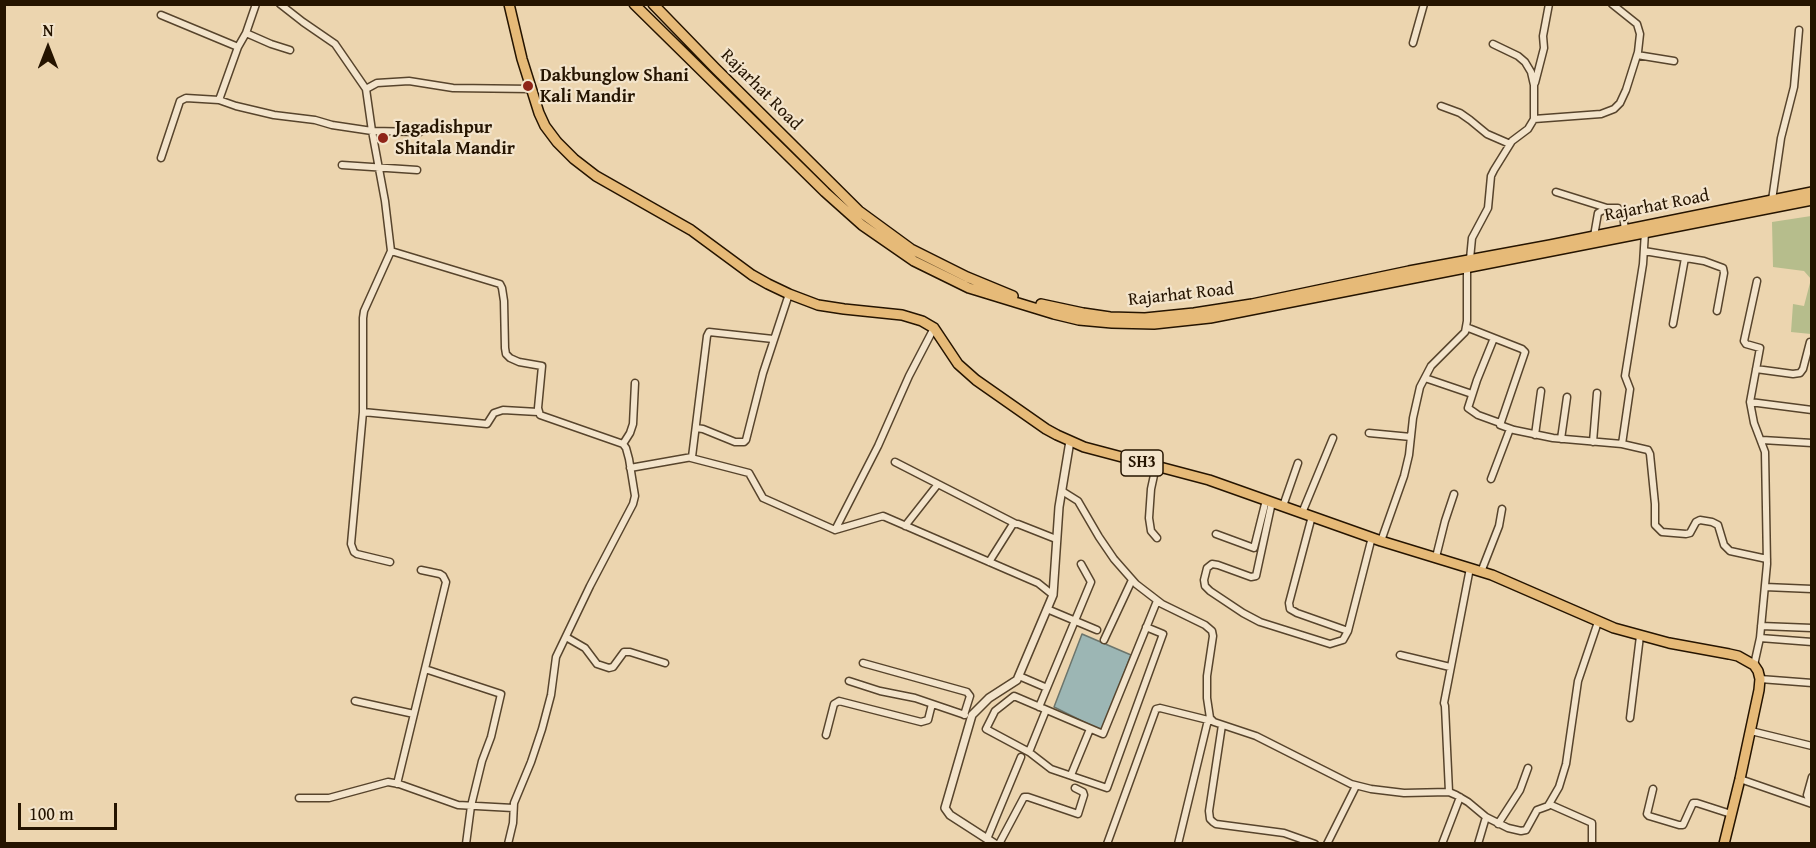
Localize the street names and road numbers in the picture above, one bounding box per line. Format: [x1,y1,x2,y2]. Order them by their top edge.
street label: Rajarhat Road [716,45,806,135]
street label: Rajarhat Road [1603,185,1711,227]
street label: Rajarhat Road [1127,279,1235,311]
road number: SH3 [1121,450,1163,476]

